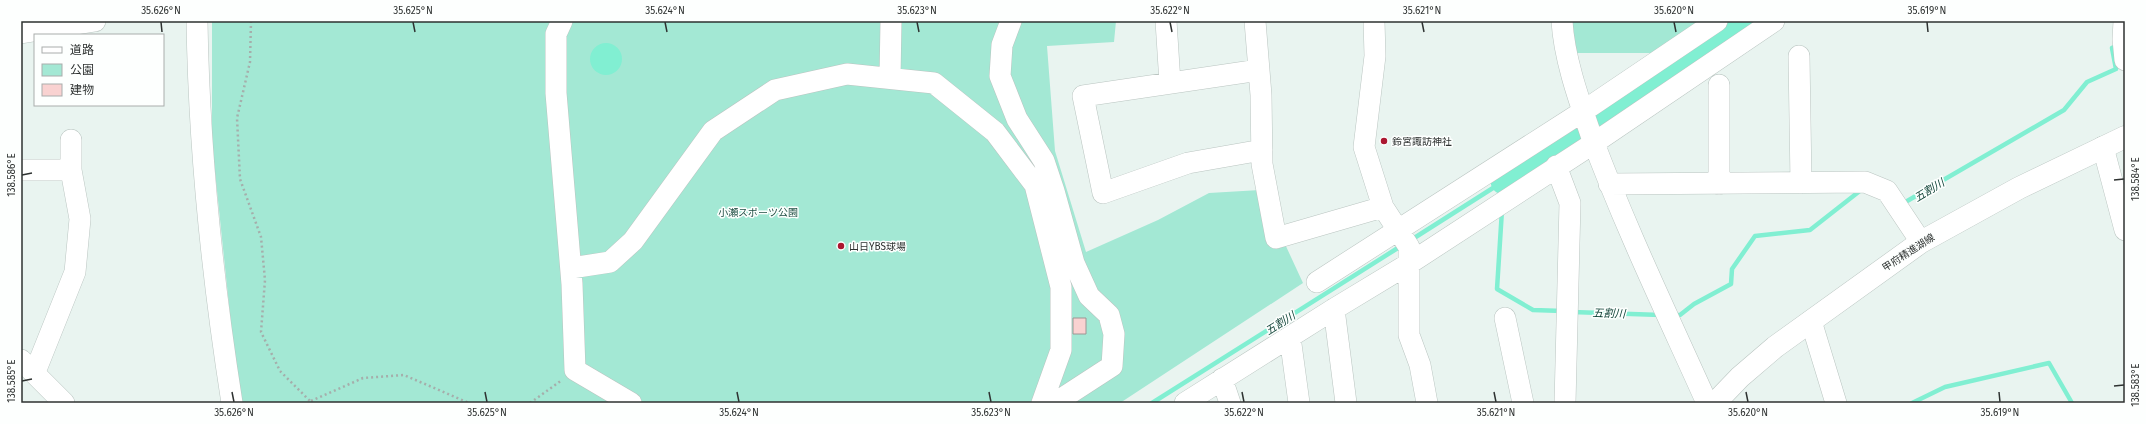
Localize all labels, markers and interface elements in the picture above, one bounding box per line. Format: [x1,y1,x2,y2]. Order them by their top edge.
text: 35.626°N [141,5,181,17]
text: 35.625°N [393,5,433,17]
text: 35.624°N [645,5,685,17]
text: 35.623°N [897,5,937,17]
text: 35.622°N [1150,5,1190,17]
text: 35.621°N [1403,5,1441,17]
text: 35.620°N [1654,5,1694,17]
text: 35.619°N [1908,5,1946,17]
legend [34,34,164,106]
text: 道路 [70,43,94,57]
text: 公園 [70,63,94,77]
text: 建物 [70,83,94,97]
marker: 鈴宮諏訪神社 [1379,136,1389,146]
place label: 鈴宮諏訪神社 [1392,136,1452,148]
text: 138.586°E [6,153,18,197]
text: 138.584°E [2130,157,2142,201]
water label: 五割川 [1912,176,1948,204]
park label: 小瀬スポーツ公園 [718,207,798,219]
street label: 甲府精進湖線 [1880,231,1937,274]
marker: 山日YBS球場 [836,241,846,251]
place label: 山日YBS球場 [849,241,906,253]
water label: 五割川 [1592,306,1627,321]
water label: 五割川 [1263,309,1299,338]
text: 138.585°E [6,359,18,403]
text: 138.583°E [2130,363,2142,407]
text: 35.626°N [214,407,254,419]
text: 35.625°N [467,407,507,419]
text: 35.624°N [719,407,759,419]
text: 35.623°N [971,407,1011,419]
text: 35.622°N [1224,407,1264,419]
text: 35.621°N [1477,407,1515,419]
text: 35.620°N [1728,407,1768,419]
text: 35.619°N [1981,407,2019,419]

